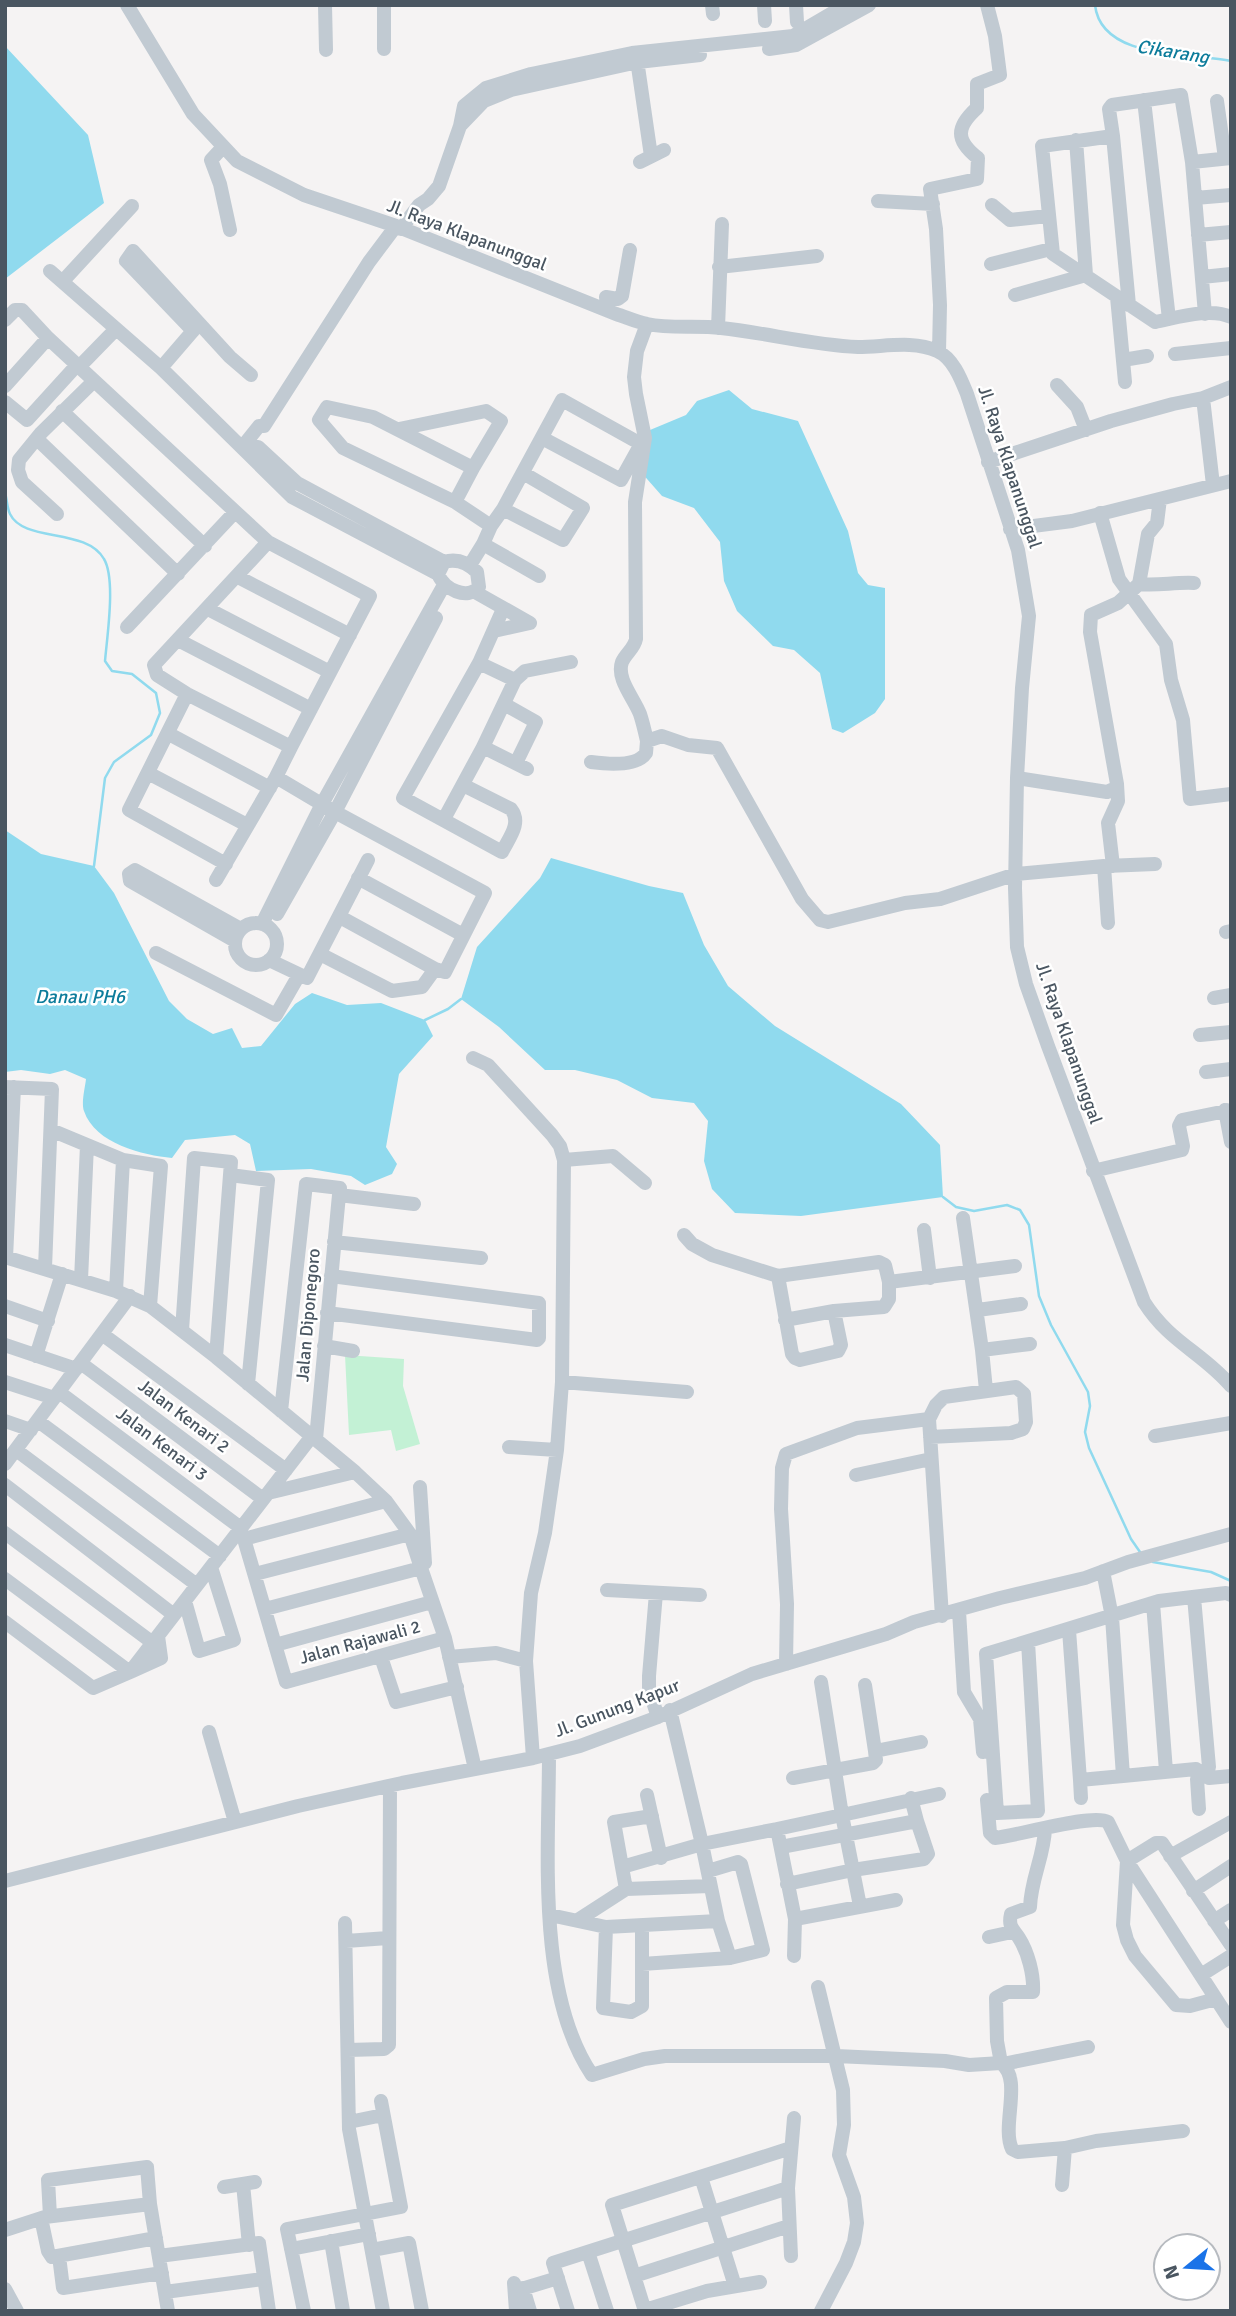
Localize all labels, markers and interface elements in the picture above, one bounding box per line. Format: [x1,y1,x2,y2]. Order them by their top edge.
water label: Cikarang [1135,34,1213,70]
street label: Jl. Raya Klapanunggal [384,194,550,276]
street label: Jl. Raya Klapanunggal [973,383,1047,551]
street label: Jl. Raya Klapanunggal [1031,959,1107,1127]
water label: Danau PH6 [35,985,127,1009]
street label: Jalan Diponegoro [291,1247,325,1383]
street label: Jalan Kenari 2 [134,1374,234,1458]
street label: Jalan Kenari 3 [112,1402,212,1486]
street label: Jalan Rajawali 2 [297,1615,423,1669]
street label: Jl. Gunung Kapur [551,1674,683,1742]
north arrow [1152,2232,1222,2302]
text: N [1158,2262,1185,2282]

